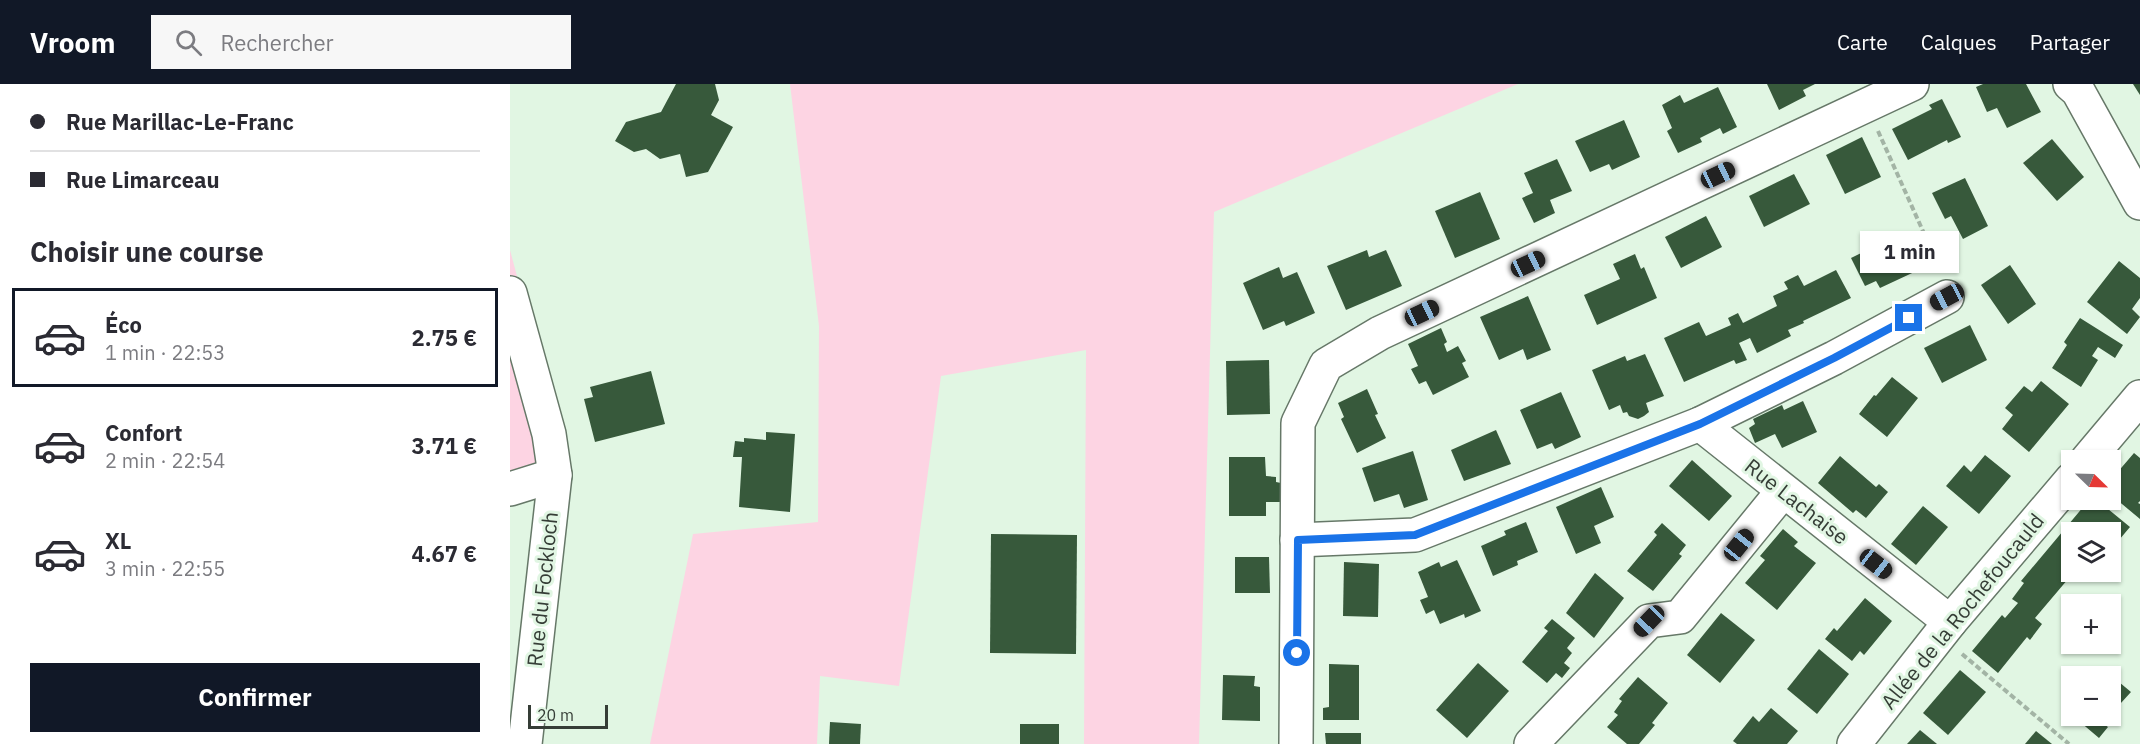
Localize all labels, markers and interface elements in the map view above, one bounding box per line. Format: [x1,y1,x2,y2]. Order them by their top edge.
search box [151,15,571,69]
text: Vroom [30,24,115,61]
icon: search [172,26,205,59]
text: Rechercher [220,28,334,57]
text: Carte [1837,28,1888,56]
text: Calques [1921,28,1997,56]
text: Partager [2030,28,2110,56]
text: Rue Marillac-Le-Franc [66,107,294,136]
car [1698,159,1738,191]
text: Rue Limarceau [66,165,220,194]
callout: 1 min [1860,231,1958,273]
text: Choisir une course [30,234,264,269]
text: 1 min [1883,238,1936,265]
car [1508,248,1548,280]
car [1927,281,1967,313]
car [1402,297,1442,329]
route end [1895,304,1922,331]
text: Éco [105,310,142,339]
icon: car [33,311,87,365]
text: 2.75 € [412,323,477,352]
text: 1 min · 22:53 [105,339,225,366]
text: Confort [105,418,183,447]
icon: car [33,419,87,473]
text: 3.71 € [412,431,477,460]
text: 2 min · 22:54 [105,447,225,474]
north arrow [2061,450,2121,510]
map controls [2061,450,2121,726]
street label: Rue Lachaise [1739,452,1855,550]
street label: Allée de la Rochefoucauld [1874,507,2050,715]
street label: Rue du Fockloch [520,510,564,668]
button: layers [2061,522,2121,582]
car [1721,525,1757,565]
text: XL [105,526,131,555]
icon: car [33,527,87,581]
text: 4.67 € [412,539,477,568]
car [1856,546,1896,582]
text: 3 min · 22:55 [105,555,225,582]
button: + [2061,594,2121,654]
car [1630,602,1668,640]
route start [1283,639,1310,666]
button: Confirmer [30,663,480,732]
button: − [2061,666,2121,726]
scale bar [528,702,608,730]
text: 20 m [537,705,574,725]

